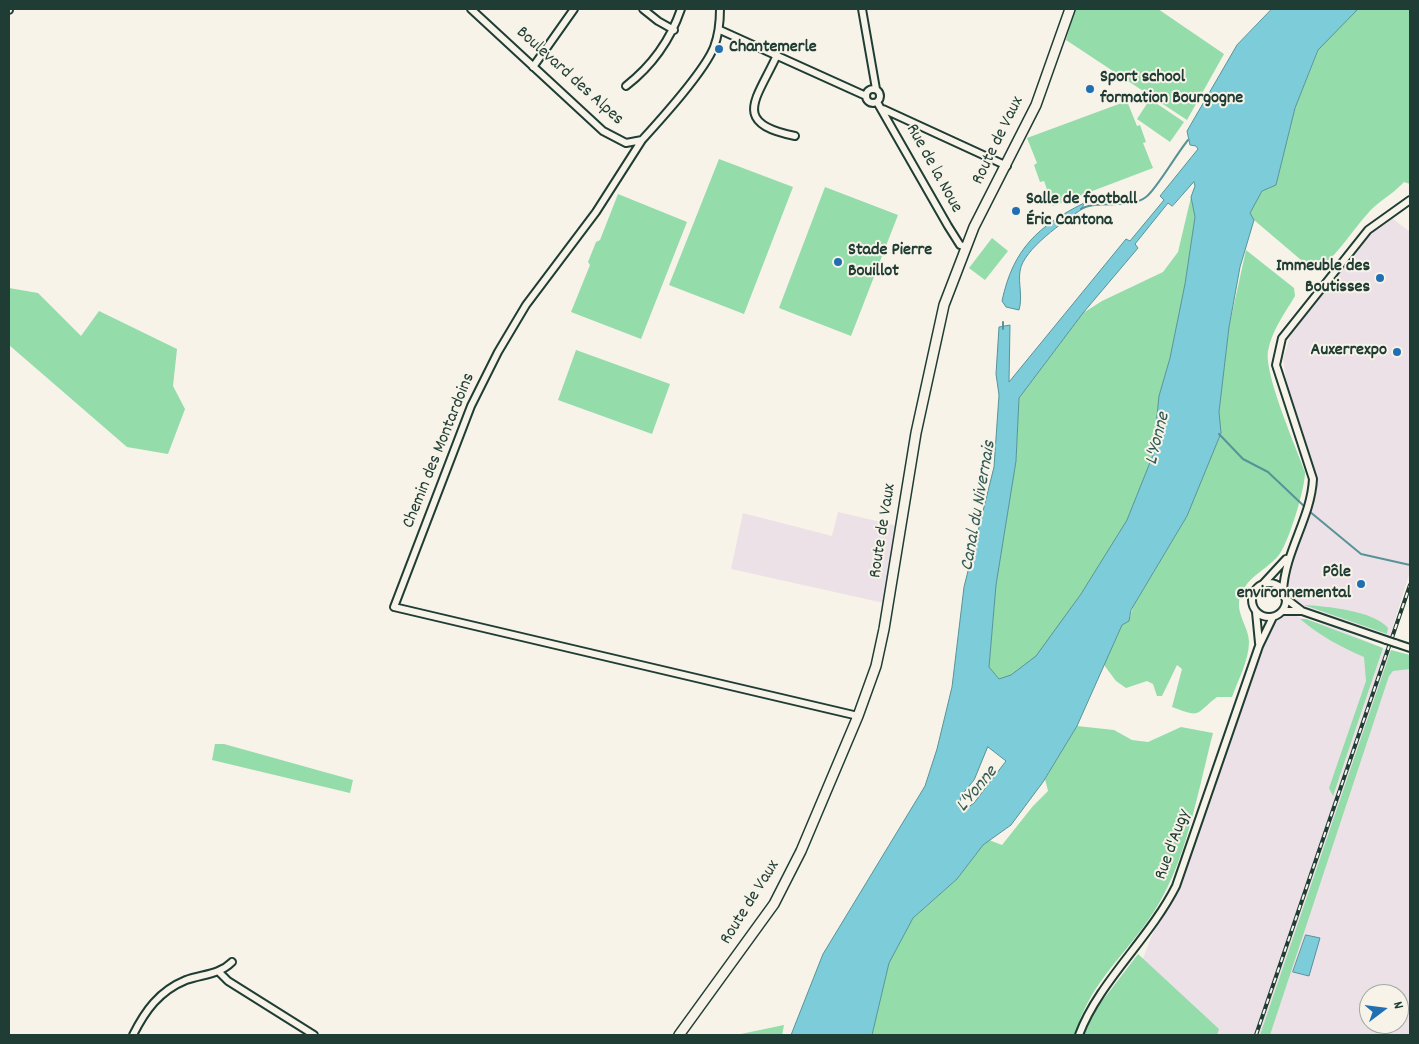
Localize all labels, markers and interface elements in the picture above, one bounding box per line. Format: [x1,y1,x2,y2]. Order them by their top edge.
street label: Boulevard des Alpes [511,23,627,131]
place label: Chantemerle [729,38,817,60]
marker: Chantemerle [713,43,725,55]
place label: Sport school formation Bourgogne [1100,68,1243,110]
marker: Sport school formation Bourgogne [1084,83,1096,95]
street label: Route de Vaux [968,93,1030,189]
street label: Rue de la Noue [900,121,966,217]
place label: Salle de football Éric Cantona [1026,190,1137,232]
marker: Salle de football Éric Cantona [1010,205,1022,217]
place label: Stade Pierre Bouillot [848,241,932,284]
marker: Stade Pierre Bouillot [832,256,844,268]
place label: Immeuble des Boutisses [1276,257,1370,300]
marker: Immeuble des Boutisses [1374,272,1386,284]
place label: Auxerrexpo [1311,341,1387,363]
marker: Auxerrexpo [1391,346,1403,358]
street label: Chemin des Montardoins [399,370,481,532]
water label: L'Yonne [1142,411,1176,467]
water label: Canal du Nivernais [957,439,1003,573]
street label: Route de Vaux [866,482,902,580]
place label: Pôle environnemental [1237,563,1351,606]
marker: Pôle environnemental [1355,578,1367,590]
water label: L'Yonne [952,762,1004,818]
street label: Rue d'Augy [1151,807,1197,883]
street label: Route de Vaux [717,857,785,949]
north arrow [1359,984,1409,1034]
text: N [1387,999,1408,1011]

